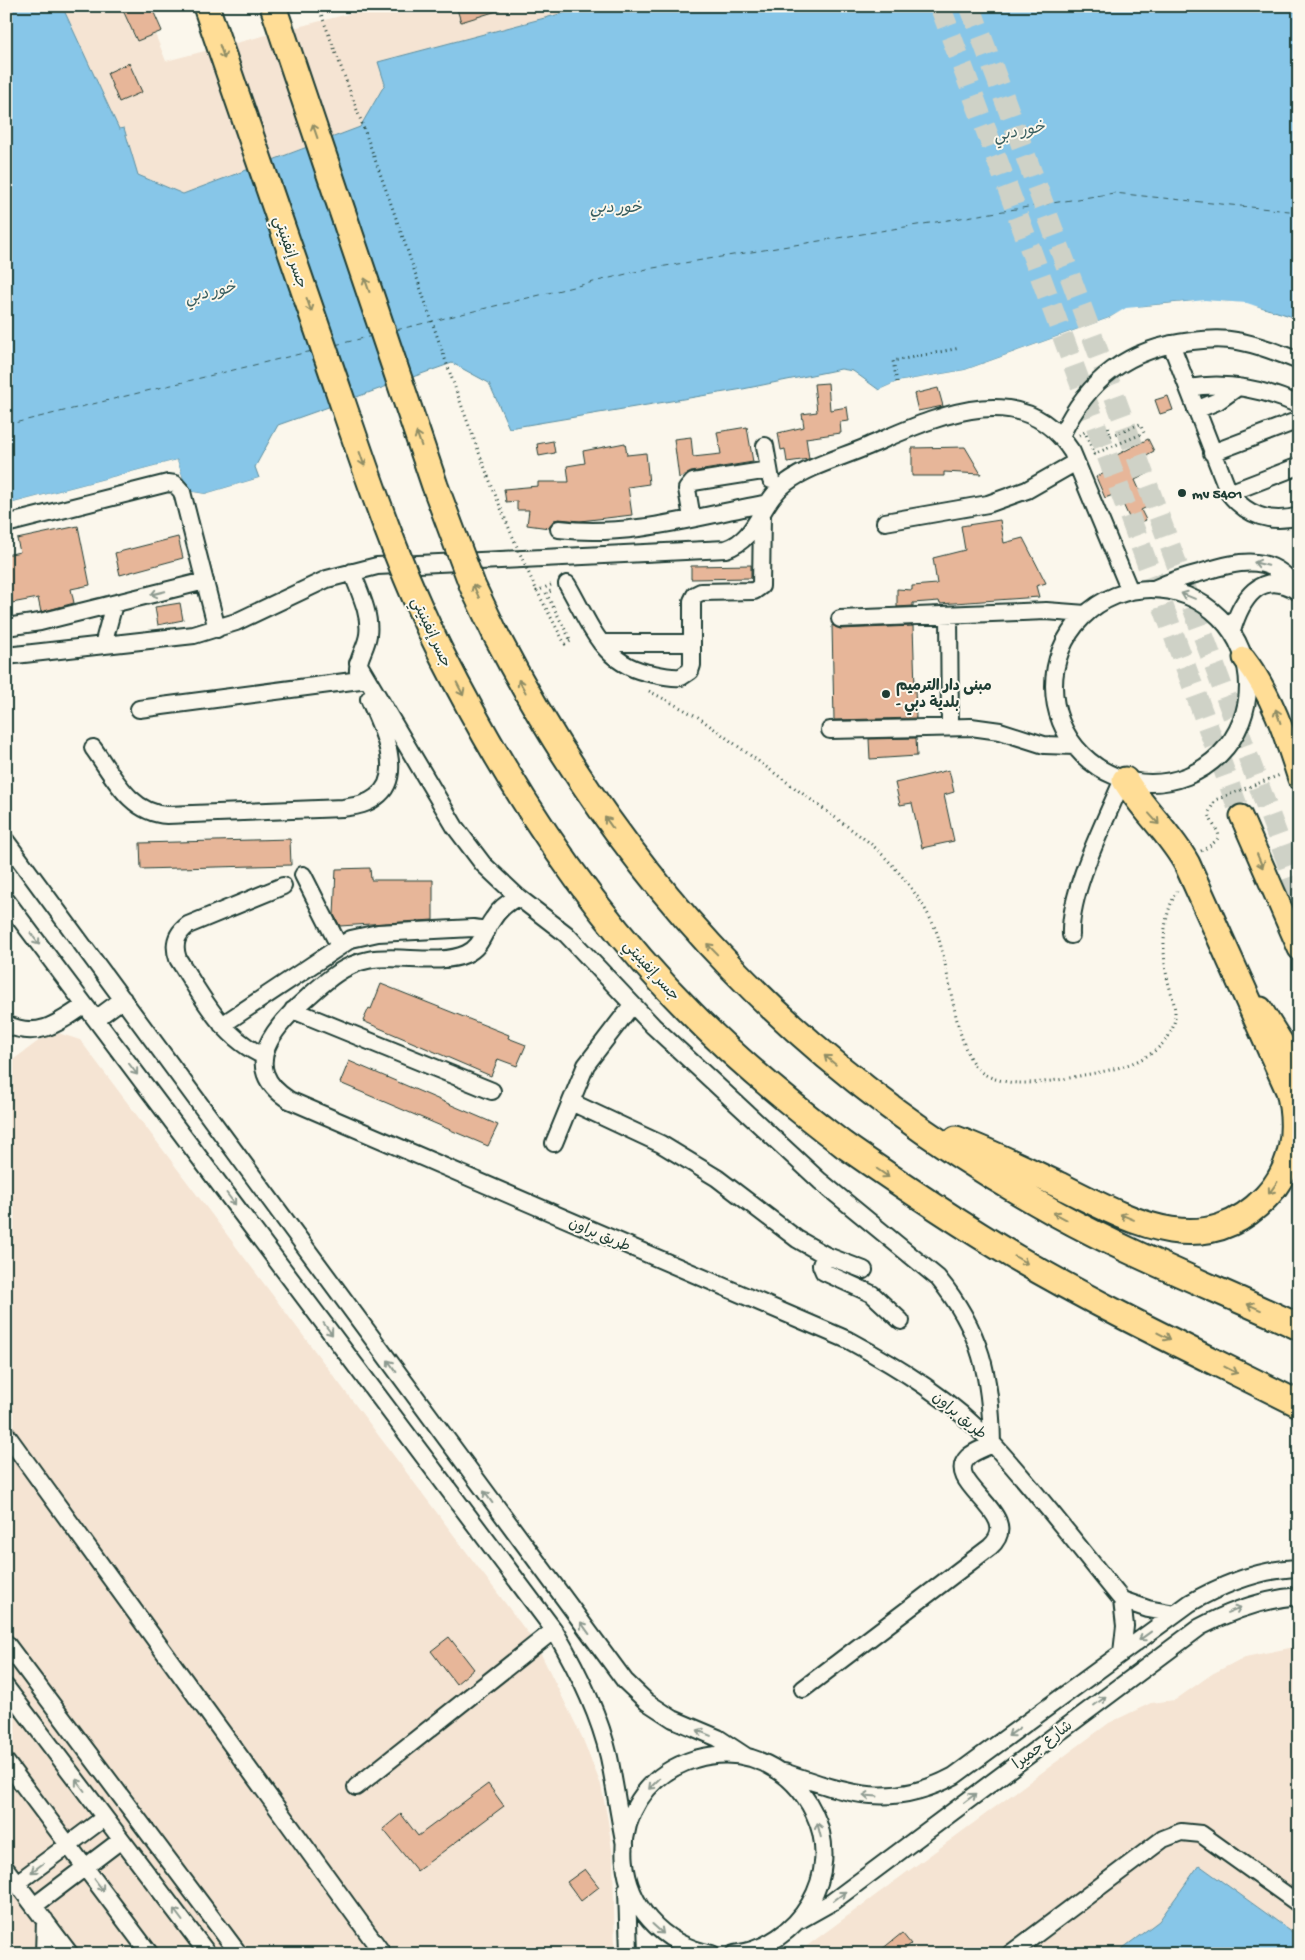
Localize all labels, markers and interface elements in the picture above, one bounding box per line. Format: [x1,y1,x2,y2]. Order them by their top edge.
one-way arrow [217,44,227,60]
water label: خور دبي [993,119,1048,150]
one-way arrow [310,124,319,139]
water label: خور دبي [590,200,643,221]
street label: جسر إنفينيتي [266,214,310,292]
one-way arrow [362,278,371,293]
water label: خور دبي [183,279,240,311]
one-way arrow [305,297,314,312]
one-way arrow [414,432,423,447]
one-way arrow [358,451,367,466]
place label: mv 5401 [1192,486,1242,504]
marker: mv 5401 [1176,487,1188,499]
one-way arrow [1253,559,1269,568]
one-way arrow [470,584,480,599]
one-way arrow [150,589,166,598]
one-way arrow [1181,591,1196,600]
street label: جسر إنفينيتي [404,595,454,672]
place label: مبنى دار الترميم - بلدية دبي [896,678,992,716]
one-way arrow [517,679,526,694]
one-way arrow [455,681,465,696]
marker: مبنى دار الترميم - بلدية دبي [880,688,892,700]
one-way arrow [1273,708,1282,724]
one-way arrow [1148,812,1160,825]
one-way arrow [603,817,614,830]
one-way arrow [1256,853,1266,868]
one-way arrow [30,932,41,945]
street label: جسر إنفينيتي [617,937,682,1007]
one-way arrow [706,942,718,955]
one-way arrow [824,1055,837,1066]
one-way arrow [128,1062,139,1075]
one-way arrow [876,1168,890,1178]
one-way arrow [1268,1181,1278,1195]
one-way arrow [225,1192,236,1205]
one-way arrow [1053,1210,1068,1220]
one-way arrow [1120,1212,1135,1221]
street label: طريق براون [566,1215,633,1257]
one-way arrow [1013,1255,1028,1265]
one-way arrow [1247,1302,1262,1312]
one-way arrow [323,1322,333,1336]
one-way arrow [1156,1332,1171,1341]
one-way arrow [387,1359,397,1373]
one-way arrow [1223,1366,1238,1375]
street label: طريق براون [928,1389,989,1444]
one-way arrow [483,1491,494,1504]
one-way arrow [1226,1605,1241,1615]
one-way arrow [580,1621,590,1635]
one-way arrow [1138,1631,1152,1641]
one-way arrow [1093,1696,1107,1706]
street label: شارع جميرا [1010,1717,1077,1774]
one-way arrow [697,1727,712,1736]
one-way arrow [1007,1727,1021,1737]
one-way arrow [75,1778,85,1792]
one-way arrow [648,1778,660,1790]
one-way arrow [862,1791,878,1801]
one-way arrow [963,1793,976,1804]
one-way arrow [814,1822,824,1838]
one-way arrow [30,1863,44,1873]
one-way arrow [93,1878,104,1891]
one-way arrow [833,1890,846,1901]
one-way arrow [173,1908,183,1922]
one-way arrow [651,1923,664,1934]

